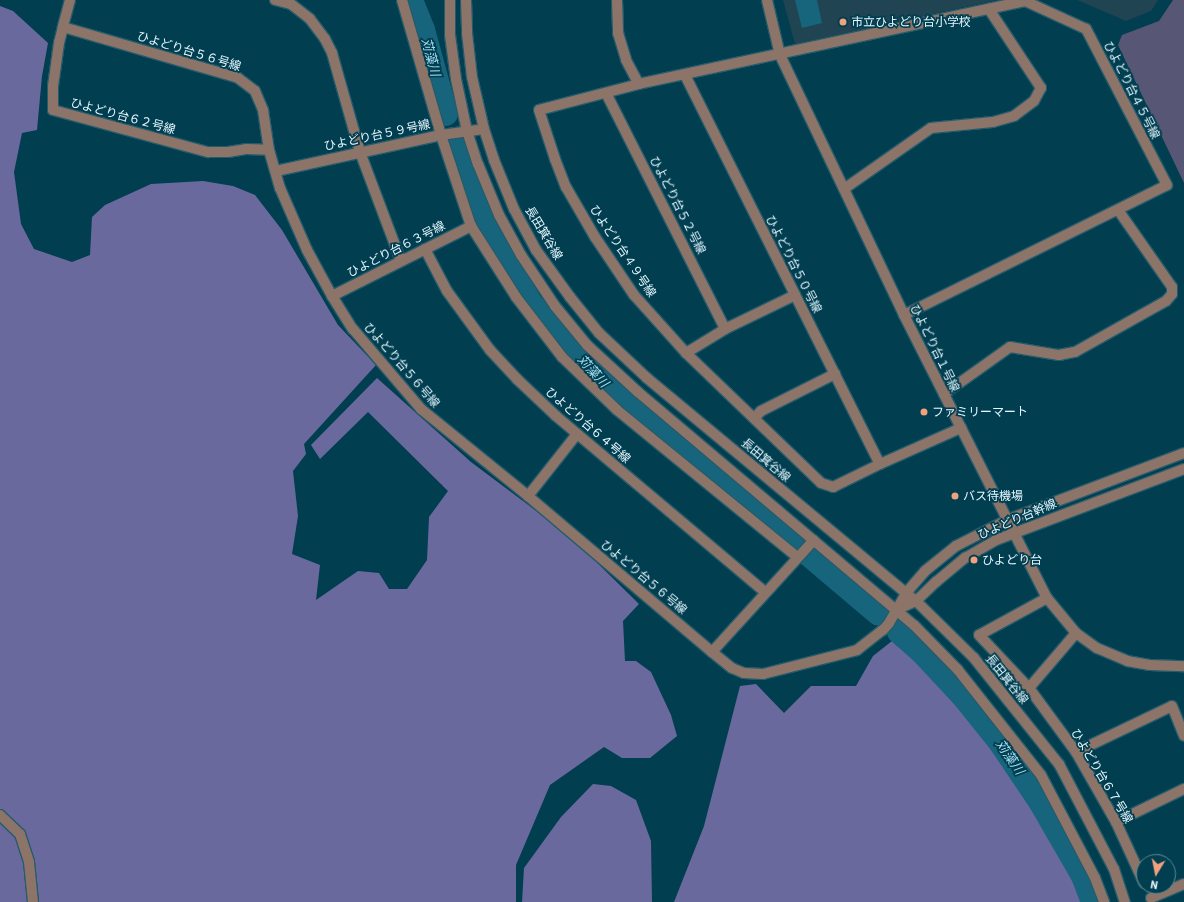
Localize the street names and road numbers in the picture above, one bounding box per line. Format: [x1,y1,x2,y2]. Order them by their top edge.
street label: ひよどり台５６号線 [135,28,243,74]
street label: ひよどり台４５号線 [1101,39,1163,141]
street label: ひよどり台６２号線 [69,95,177,137]
street label: ひよどり台５９号線 [323,117,431,153]
street label: ひよどり台５２号線 [647,154,709,256]
street label: ひよどり台４９号線 [587,202,659,300]
street label: 長田箕谷線 [522,204,566,262]
street label: ひよどり台５０号線 [763,213,825,315]
street label: ひよどり台６３号線 [345,218,447,280]
street label: ひよどり台１号線 [907,302,963,394]
street label: ひよどり台５６号線 [361,320,443,410]
street label: ひよどり台６４号線 [543,384,633,466]
street label: 長田箕谷線 [738,435,794,485]
street label: ひよどり台幹線 [976,496,1058,542]
street label: ひよどり台５６号線 [598,537,690,617]
street label: 長田箕谷線 [983,651,1031,707]
street label: ひよどり台６７号線 [1068,726,1136,826]

